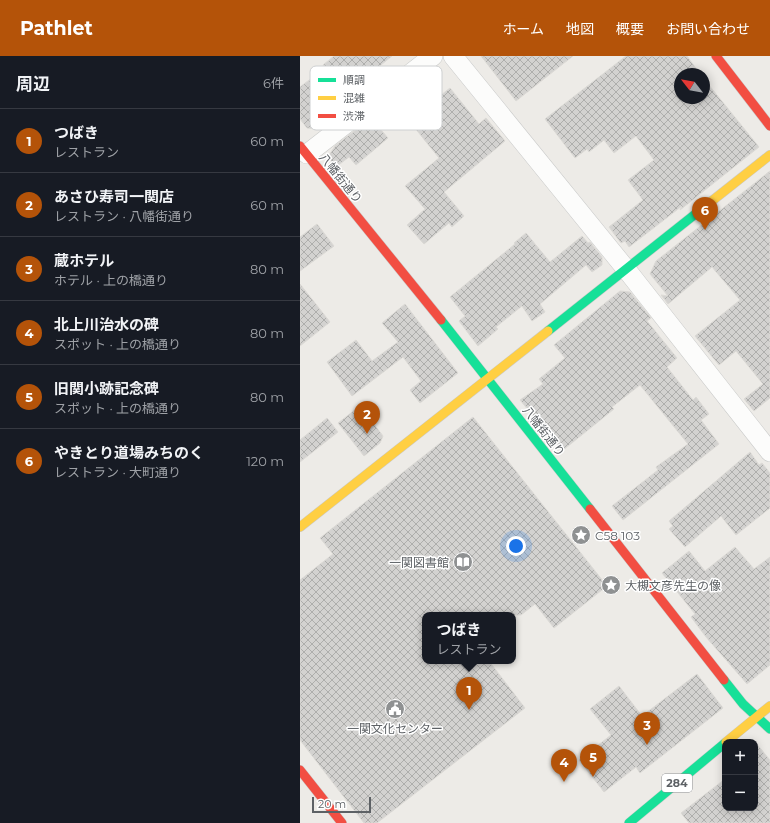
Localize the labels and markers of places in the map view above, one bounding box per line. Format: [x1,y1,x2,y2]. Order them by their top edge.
pin: 6 [692,197,718,230]
pin: 2 [354,401,380,434]
place icon: C58 103 [570,524,592,546]
place label: C58 103 [595,528,640,543]
library icon: 一関図書館 [452,551,474,573]
place label: 一関図書館 [389,555,449,570]
place icon: 大槻文彦先生の像 [600,574,622,596]
place label: 大槻文彦先生の像 [625,578,721,593]
pin: 1 [456,677,482,710]
public building icon: 一関文化センター [384,698,406,720]
pin: 3 [634,712,660,745]
place label: 一関文化センター [347,721,443,736]
pin: 5 [580,744,606,777]
pin: 4 [551,749,577,782]

